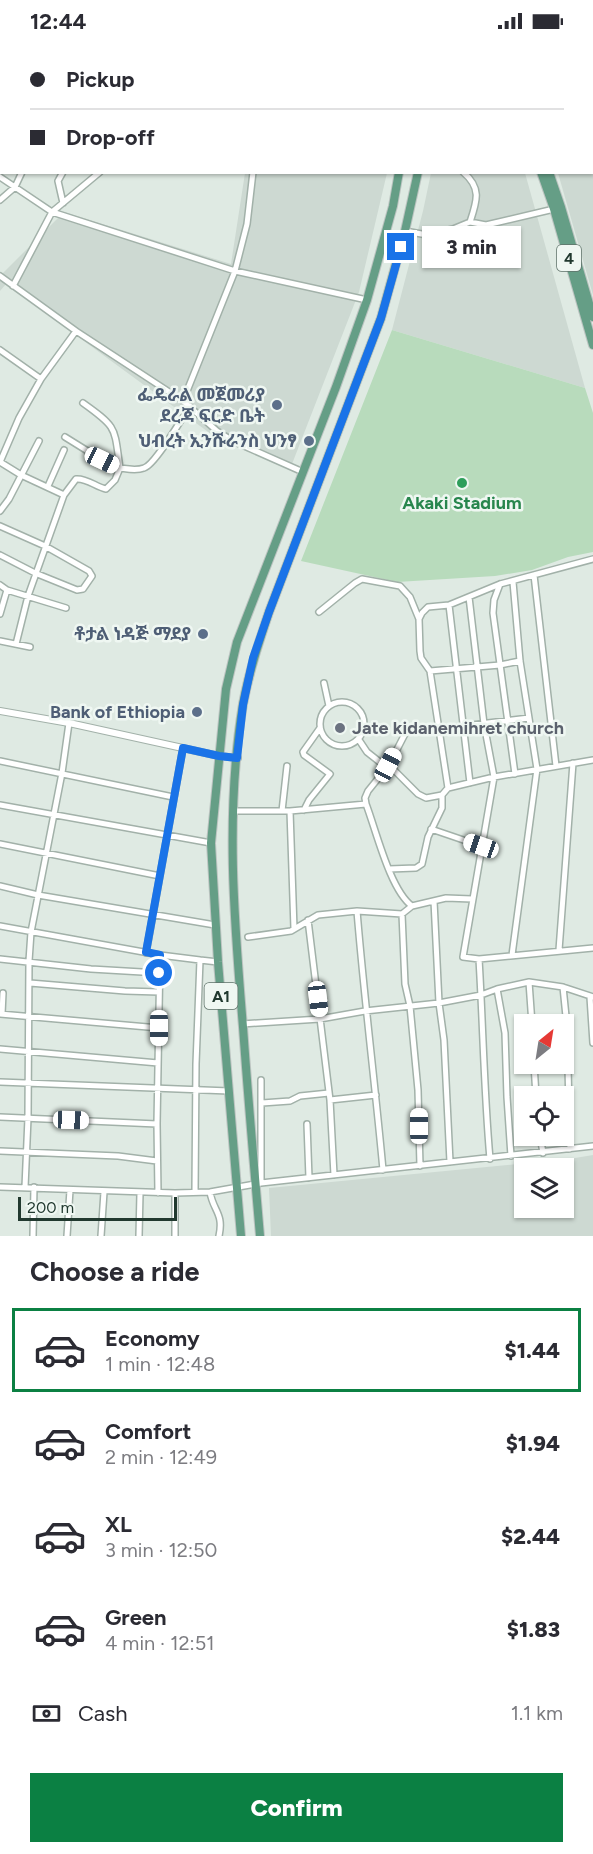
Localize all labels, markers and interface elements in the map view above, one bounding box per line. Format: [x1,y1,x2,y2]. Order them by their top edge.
text: 12:44 [30,8,87,35]
text: Pickup [66,66,135,93]
text: Drop-off [66,124,155,151]
callout: 3 min [422,226,521,268]
route end [387,233,414,260]
text: 3 min [446,235,497,259]
road number: 4 [557,245,581,271]
place label: ፌዴራል መጀመሪያ ደረጃ ፍርድ ቤት [137,384,265,427]
marker: ፌዴራል መጀመሪያ ደረጃ ፍርድ ቤት [270,398,284,412]
place label: ህብረት ኢንሹራንስ ህንፃ [138,430,297,452]
marker: ህብረት ኢንሹራንስ ህንፃ [302,434,316,448]
car [82,444,122,476]
marker: Akaki Stadium [455,476,469,490]
place label: Akaki Stadium [402,492,522,514]
place label: ቶታል ነዳጅ ማደያ [74,623,191,645]
marker: ቶታል ነዳጅ ማደያ [196,627,210,641]
place label: Bank of Ethiopia [50,701,185,723]
marker: Bank of Ethiopia [190,705,204,719]
place label: Jate kidanemihret church [352,717,564,739]
marker: Jate kidanemihret church [333,721,347,735]
car [372,745,404,785]
car [461,832,501,860]
route start [145,959,172,986]
car [307,980,329,1018]
road number: A1 [204,983,238,1009]
car [150,1010,168,1046]
north arrow [514,1014,574,1074]
map controls [514,1014,574,1218]
button: locate [514,1086,574,1146]
car [410,1108,428,1144]
car [53,1110,89,1130]
button: layers [514,1158,574,1218]
scale bar [18,1194,177,1222]
text: 200 m [27,1198,74,1217]
text: Choose a ride [30,1255,199,1288]
icon: car [33,1323,87,1377]
text: Economy [105,1325,200,1352]
text: $1.44 [505,1337,560,1364]
text: 1 min · 12:48 [105,1352,215,1376]
icon: car [33,1416,87,1470]
text: Comfort [105,1418,191,1445]
text: $1.94 [506,1430,560,1457]
text: 2 min · 12:49 [105,1445,217,1469]
icon: car [33,1509,87,1563]
text: XL [105,1511,132,1538]
text: $2.44 [501,1523,560,1550]
text: 3 min · 12:50 [105,1538,217,1562]
icon: car [33,1602,87,1656]
text: Green [105,1604,167,1631]
text: $1.83 [507,1616,560,1643]
text: 4 min · 12:51 [105,1631,214,1655]
icon: cash [30,1697,63,1730]
text: Cash [78,1700,128,1727]
text: 1.1 km [511,1701,563,1725]
button: Confirm [30,1773,563,1842]

